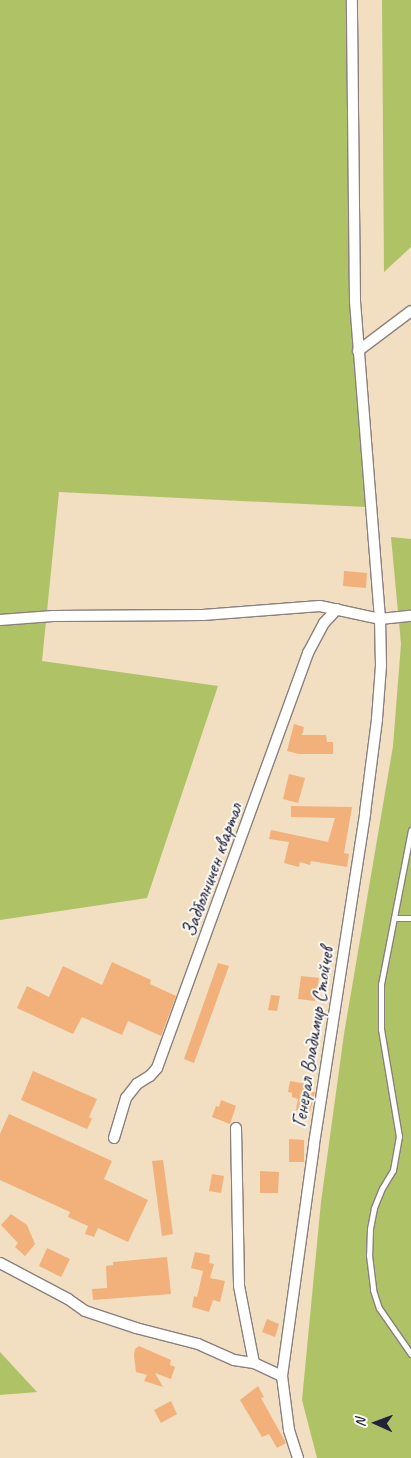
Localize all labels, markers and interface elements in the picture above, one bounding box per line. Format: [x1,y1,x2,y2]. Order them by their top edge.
street label: Задболничен квартал [177,800,247,940]
street label: Генерал Владимир Стойчев [287,946,339,1128]
north arrow [351,1398,401,1448]
text: N [352,1418,369,1427]

